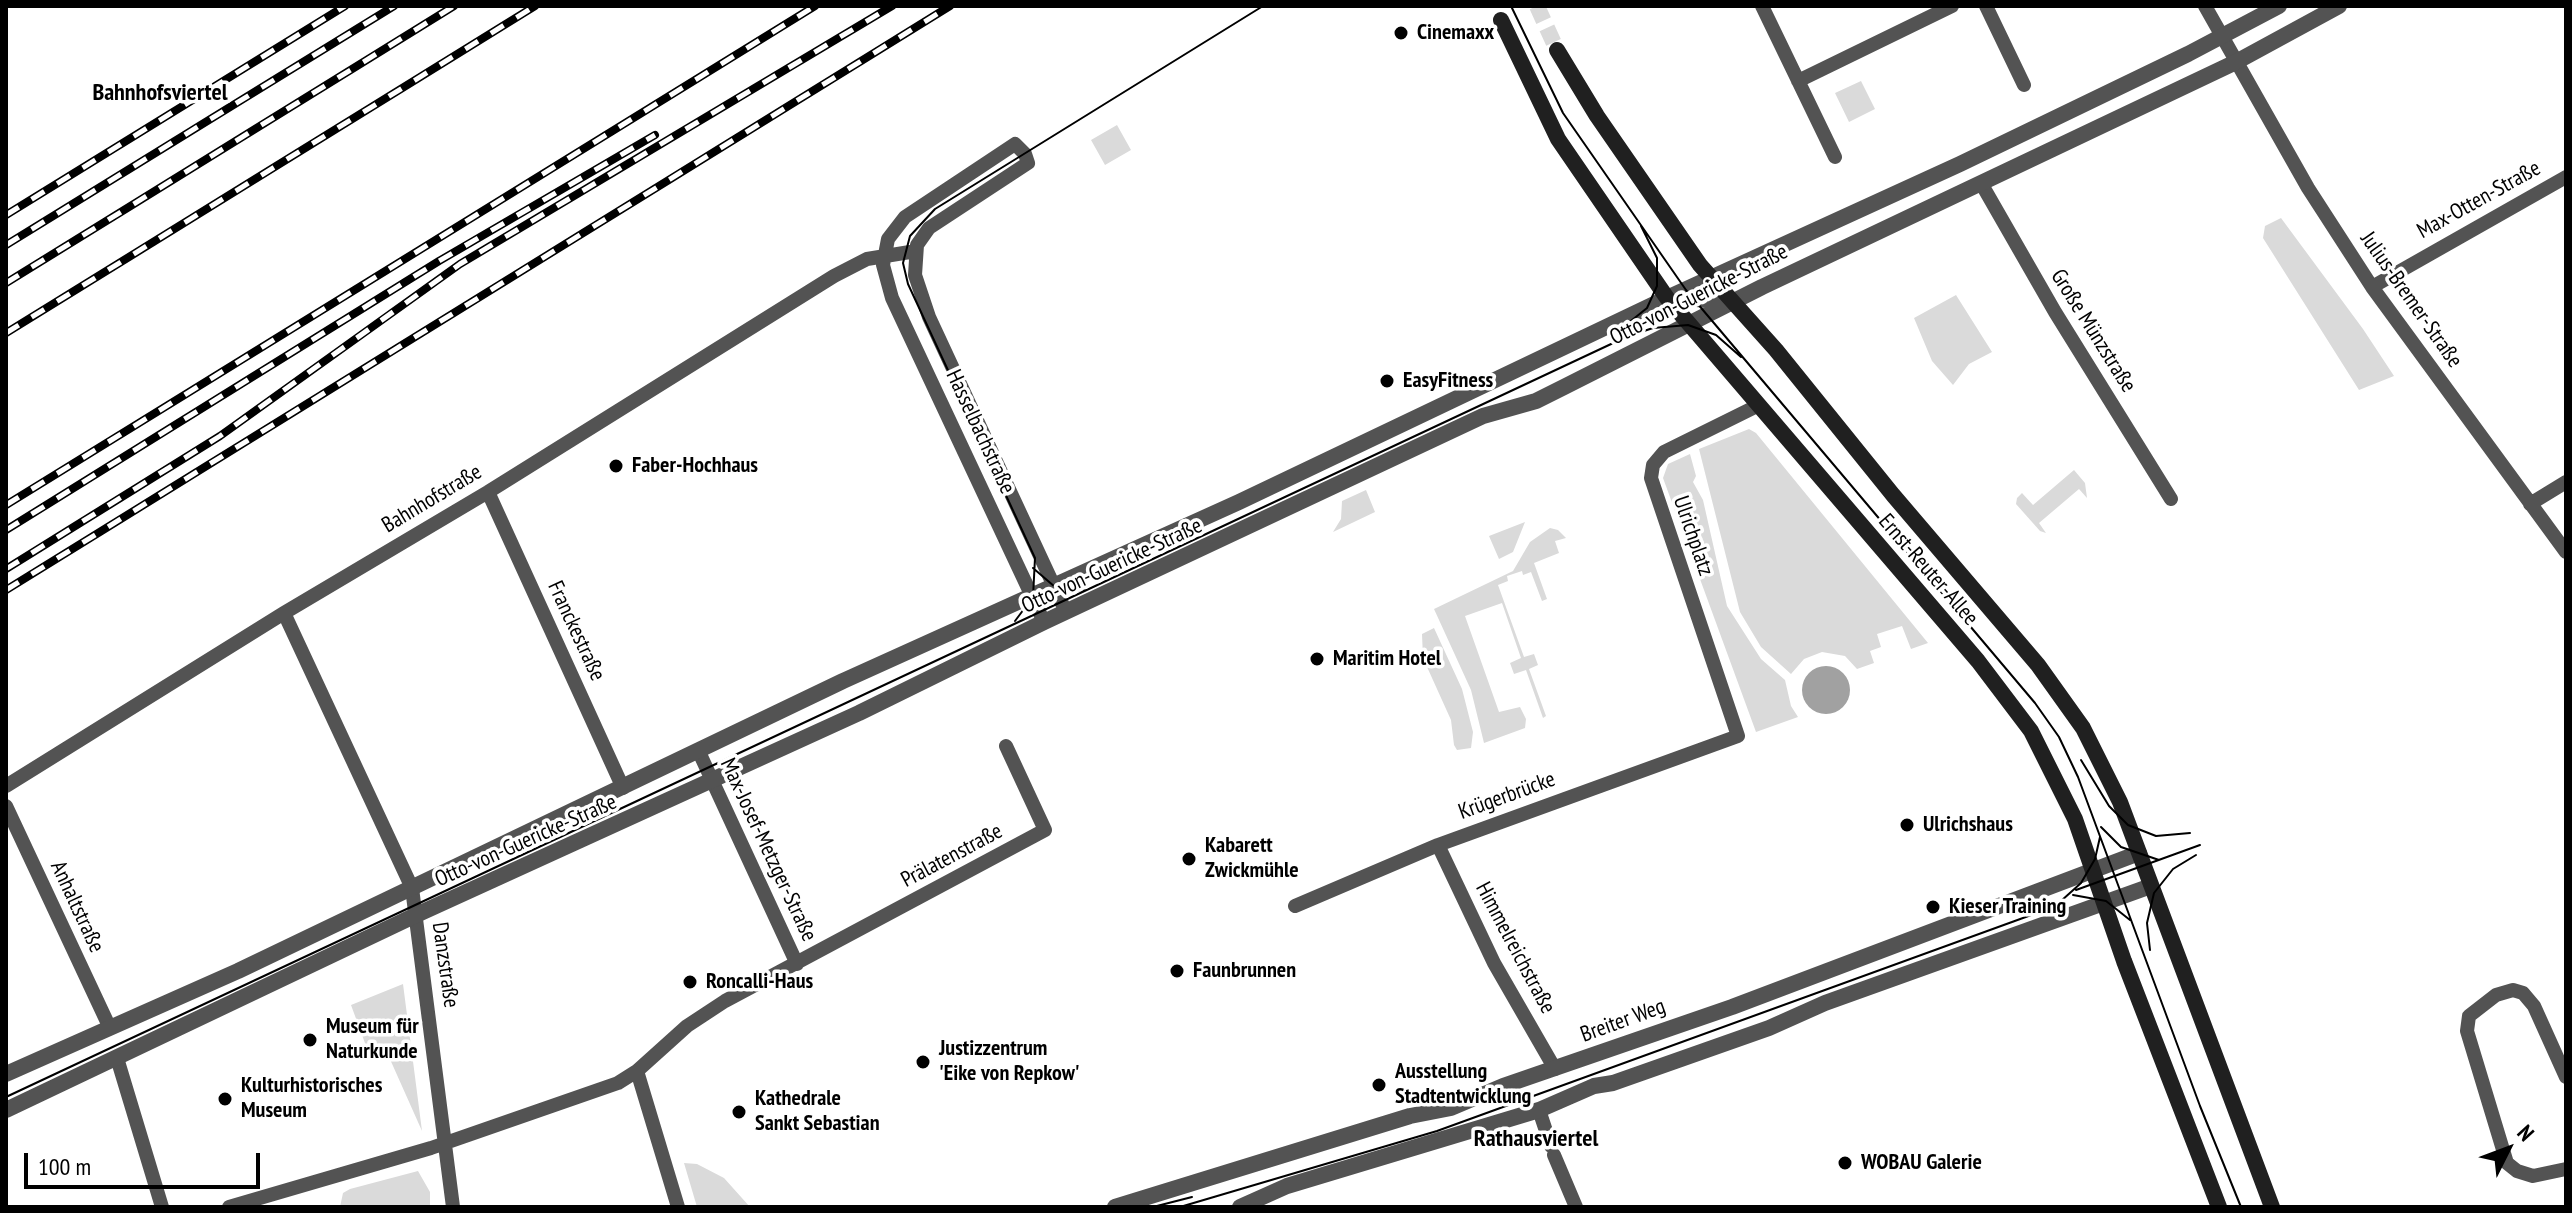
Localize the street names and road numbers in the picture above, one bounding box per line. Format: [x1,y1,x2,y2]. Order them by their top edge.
street label: Max-Otten-Straße [2413,155,2545,245]
street label: Julius-Bremer-Straße [2354,227,2468,373]
street label: Otto-von-Guericke-Straße [1606,239,1792,351]
street label: Große Münzstraße [2045,265,2141,397]
street label: Hasselbachstraße [940,366,1020,498]
street label: Bahnhofstraße [378,459,486,539]
street label: Ulrichplatz [1667,493,1719,579]
street label: Ernst-Reuter-Allee [1873,509,1983,631]
street label: Otto-von-Guericke-Straße [1018,513,1206,619]
street label: Franckestraße [541,577,611,685]
street label: Max-Josef-Metzger-Straße [714,754,822,946]
street label: Krügerbrücke [1455,766,1559,826]
street label: Otto-von-Guericke-Straße [431,789,621,893]
street label: Prälatenstraße [897,818,1007,894]
street label: Anhaltstraße [44,857,110,957]
street label: Himmelreichstraße [1469,878,1561,1018]
street label: Danzstraße [426,921,464,1009]
street label: Breiter Weg [1577,993,1669,1049]

